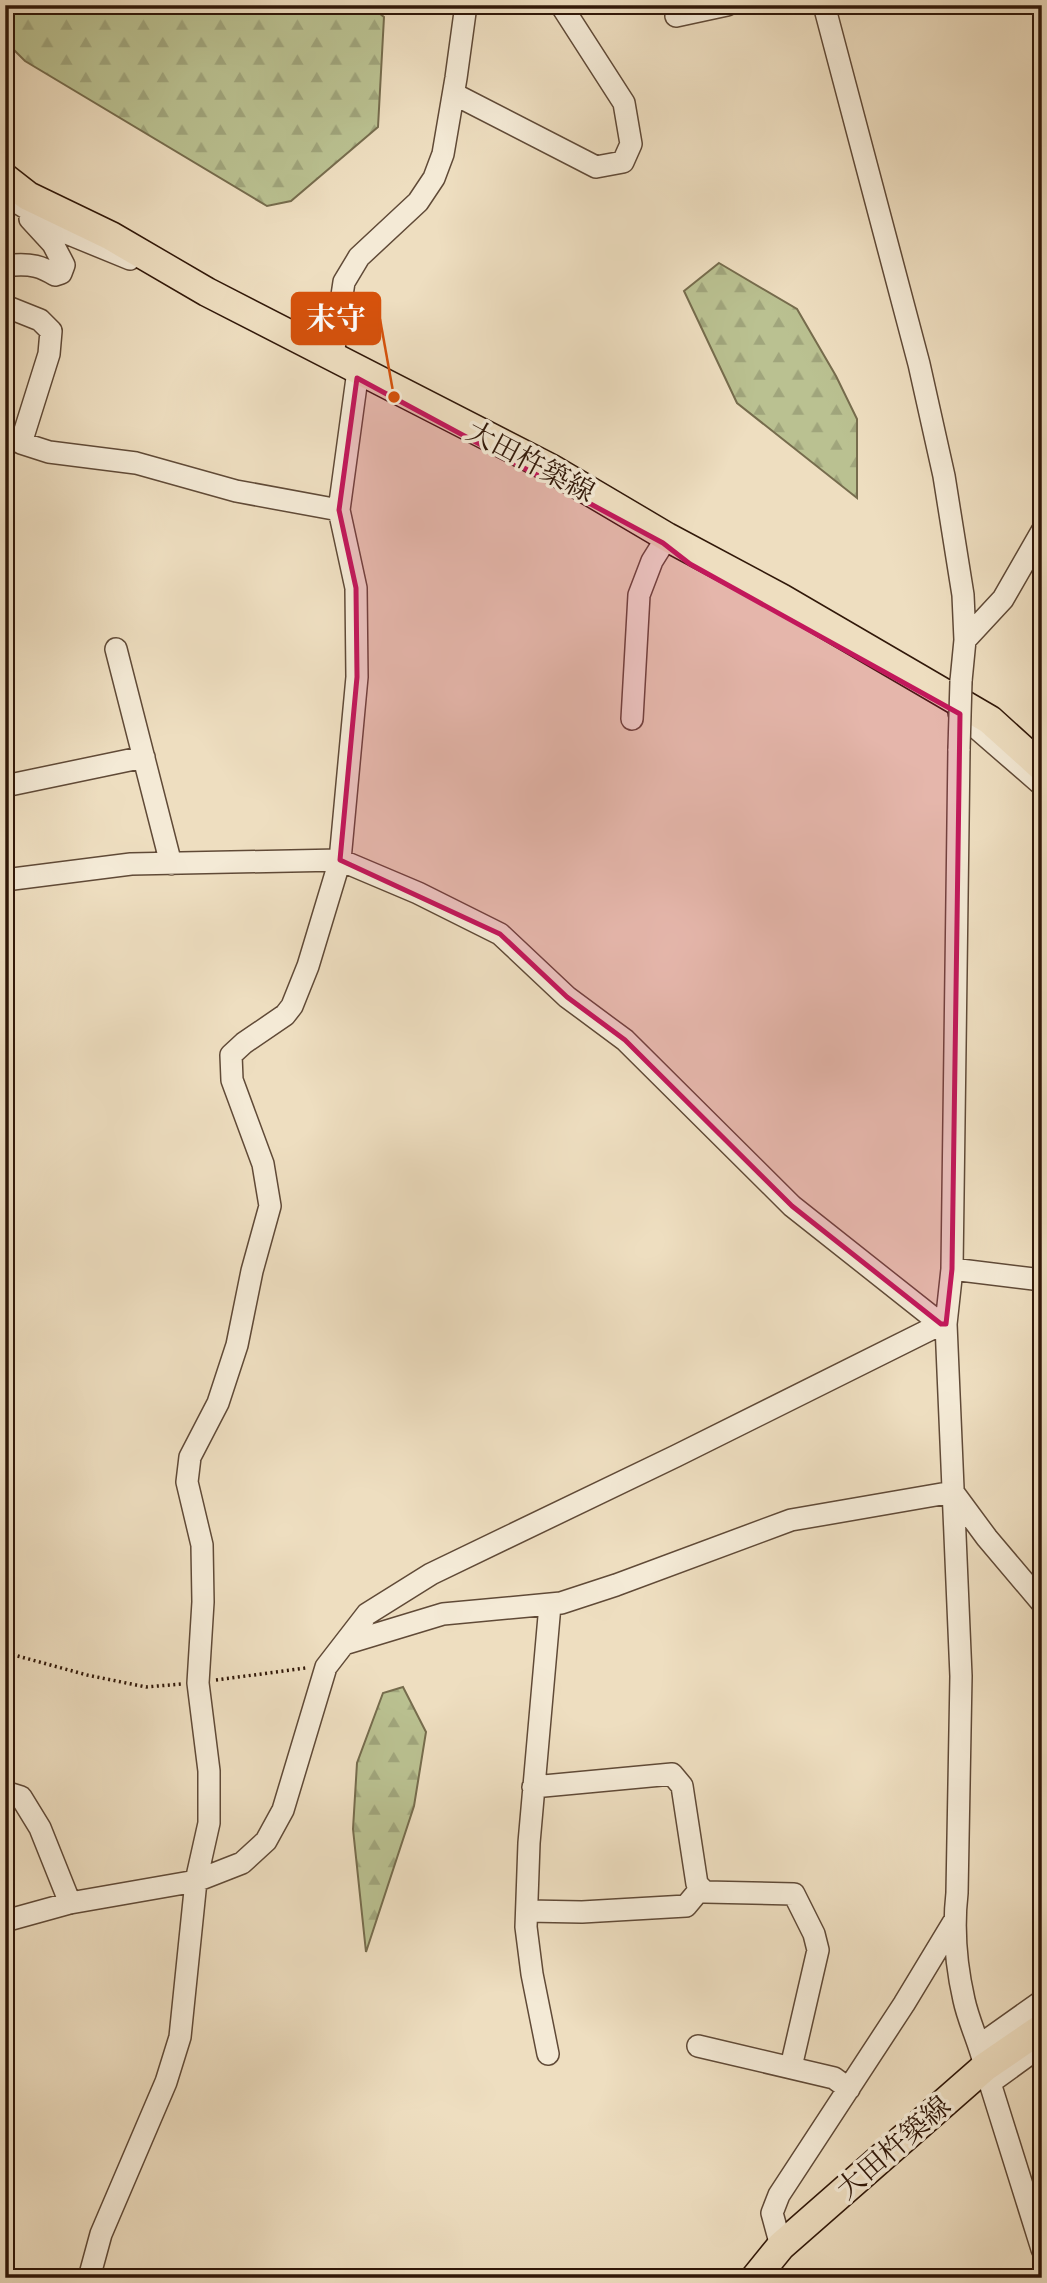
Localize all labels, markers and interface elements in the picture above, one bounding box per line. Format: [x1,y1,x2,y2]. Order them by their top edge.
callout: 末守 [292,293,380,344]
text: 末守 [306,301,366,339]
street label: 大田杵築線 [460,414,600,511]
street label: 大田杵築線 [830,2089,958,2207]

